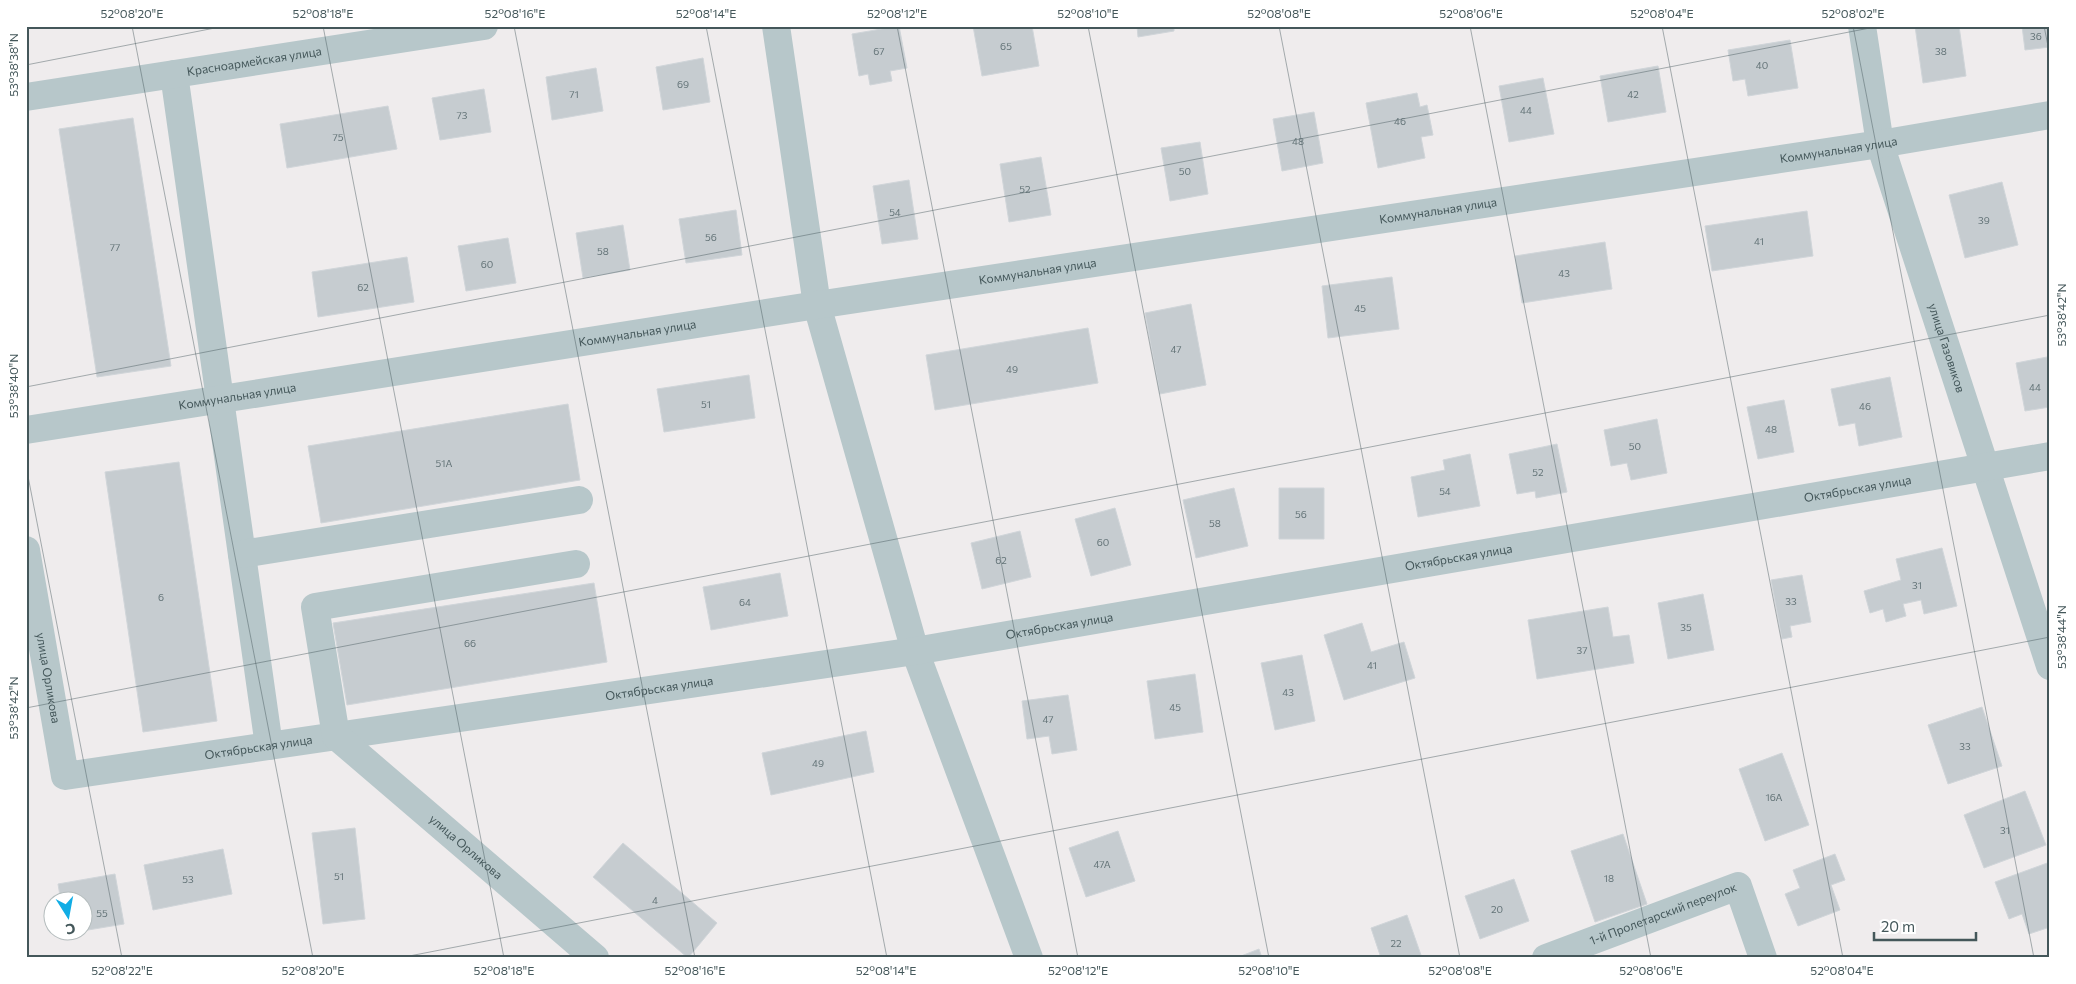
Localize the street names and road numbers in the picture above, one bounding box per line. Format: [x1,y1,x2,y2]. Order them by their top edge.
street label: Красноармейская улица [186,43,323,78]
street label: Коммунальная улица [1779,133,1898,165]
street label: Коммунальная улица [1378,194,1498,226]
street label: Коммунальная улица [978,255,1097,286]
street label: улица Газовиков [1926,301,1968,394]
street label: Коммунальная улица [578,316,697,349]
street label: Коммунальная улица [177,379,297,412]
street label: Октябрьская улица [1803,472,1912,504]
street label: Октябрьская улица [1404,541,1513,573]
street label: Октябрьская улица [1004,609,1114,641]
street label: улица Орликова [34,632,64,724]
street label: Октябрьская улица [604,673,714,702]
street label: Октябрьская улица [204,732,313,761]
street label: улица Орликова [427,811,506,882]
street label: 1-й Пролетарский переулок [1587,879,1739,947]

